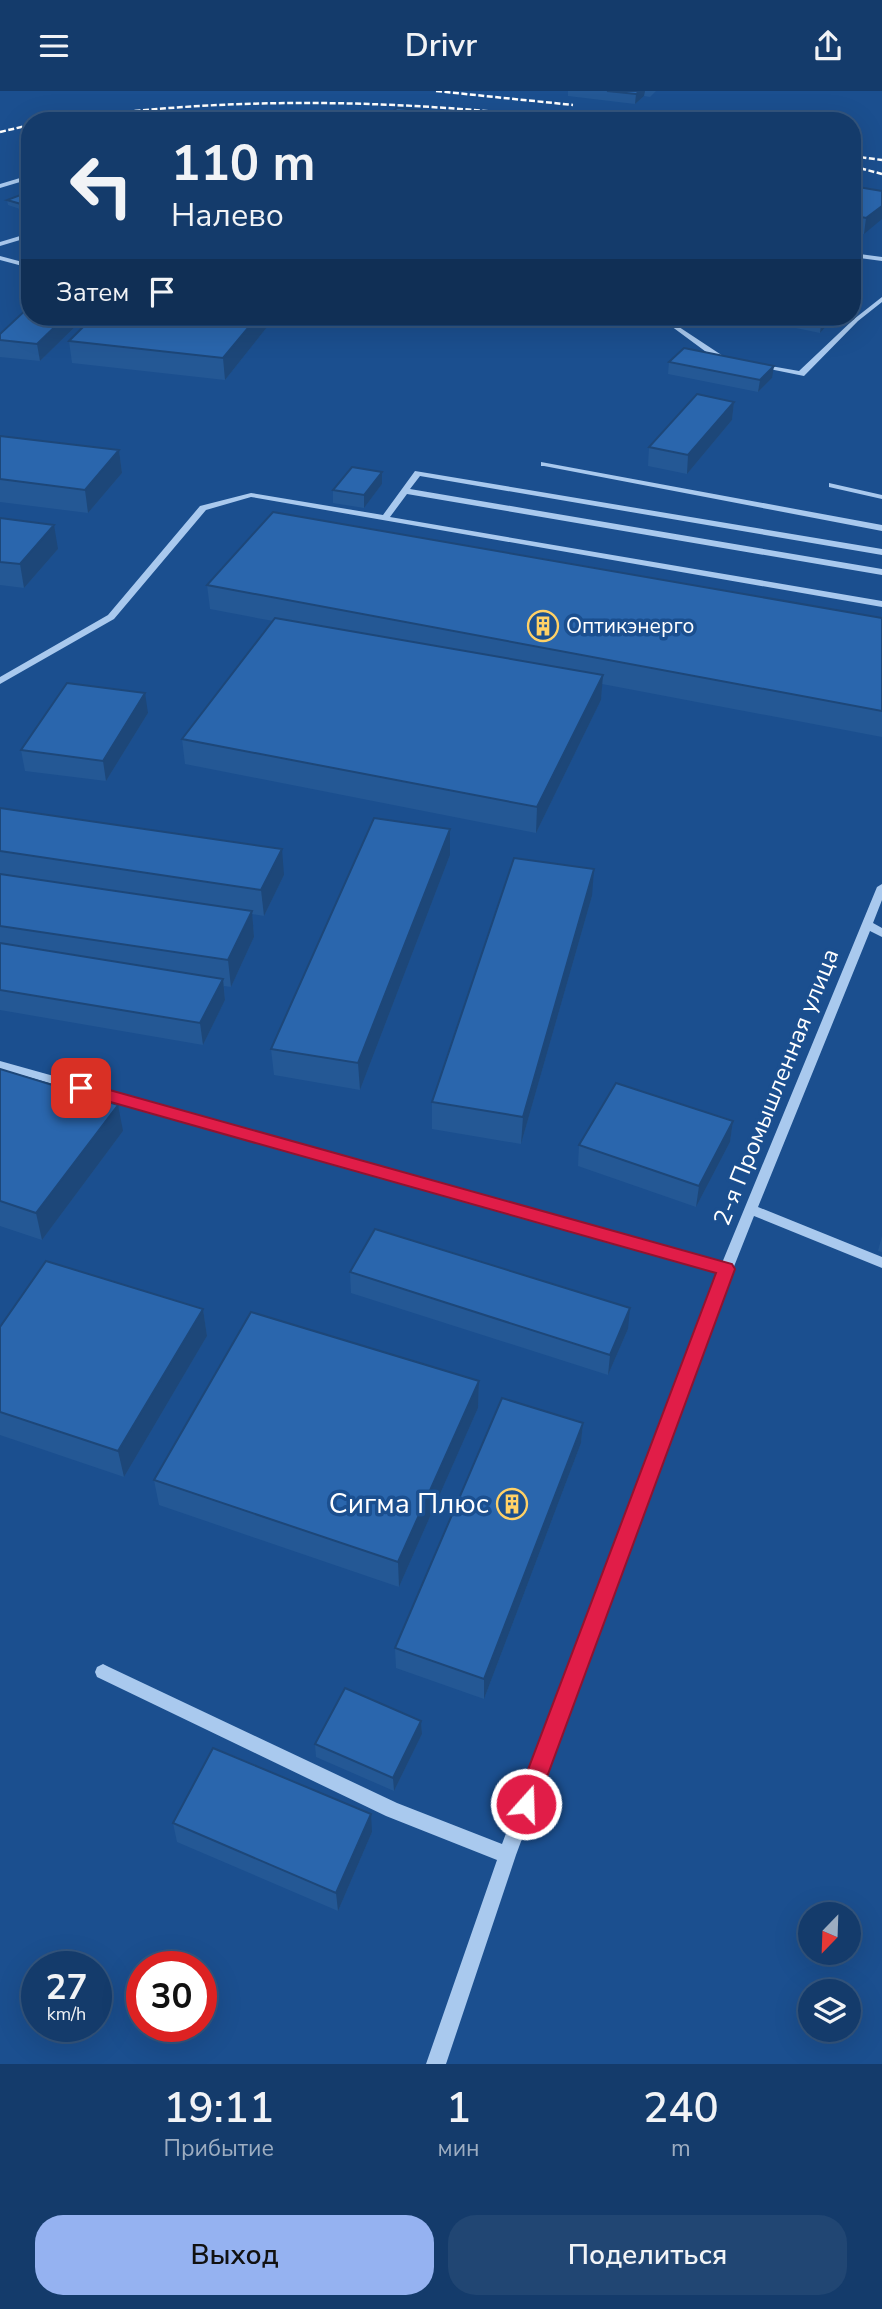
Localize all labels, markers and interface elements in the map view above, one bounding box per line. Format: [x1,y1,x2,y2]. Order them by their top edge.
text: Drivr [405,24,477,67]
icon: menu [35,27,73,65]
icon: share [809,27,847,65]
text: 110 m [171,130,315,197]
icon: left [56,140,147,231]
text: Налево [171,194,284,237]
icon: arrive [143,273,181,311]
text: Затем [56,275,129,310]
building icon: Оптикэнерго [526,609,560,643]
place label: Оптикэнерго [566,612,694,640]
street label: 2-я Промышленная улица [706,944,846,1230]
pin [51,1058,111,1118]
icon: arrive [62,1069,100,1107]
place label: Сигма Плюс [329,1485,489,1523]
building icon: Сигма Плюс [495,1487,529,1521]
position arrow [489,1767,563,1841]
north arrow [798,1902,861,1965]
map controls [798,1902,861,2042]
speed limit sign: 30 [126,1951,217,2042]
text: 27 [45,1964,88,2011]
button: layers [798,1979,861,2042]
text: km/h [47,2002,86,2026]
text: 19:11 [163,2080,274,2137]
text: 1 [446,2080,471,2137]
text: 240 [643,2080,719,2137]
text: Прибытие [164,2133,274,2164]
text: мин [438,2133,480,2164]
text: m [671,2133,691,2164]
button: Выход [35,2215,434,2295]
button: Поделиться [448,2215,847,2295]

